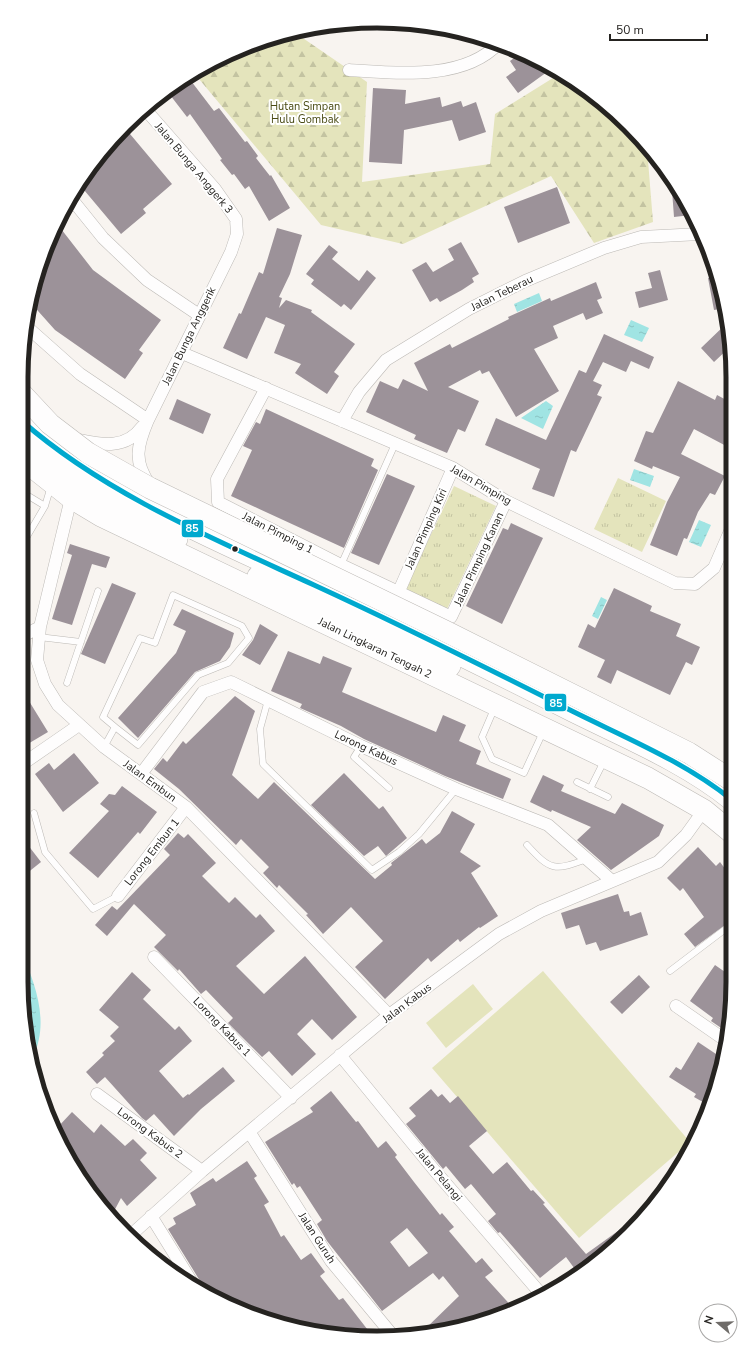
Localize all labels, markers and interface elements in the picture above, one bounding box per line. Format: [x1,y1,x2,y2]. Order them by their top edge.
scale bar [610,16,707,42]
text: 50 m [616,22,644,38]
park label: Hutan Simpan Hulu Gombak [270,99,340,127]
street label: Jalan Bunga Anggerk 3 [151,119,237,217]
street label: Jalan Teberau [468,271,536,315]
street label: Jalan Bunga Anggerik [158,284,220,389]
street label: Jalan Pimping [447,461,514,509]
street label: Jalan Pimping Kiri [401,486,451,573]
street label: Jalan Pimping 1 [239,508,316,557]
street label: Jalan Pimping Kanan [450,510,507,609]
line badge: 85 [181,519,204,538]
text: 85 [185,521,199,536]
unlabelled marker [230,544,240,554]
street label: Jalan Lingkaran Tengah 2 [315,613,434,682]
line badge: 85 [544,693,567,712]
text: 85 [549,696,563,711]
street label: Lorong Kabus [332,727,400,769]
street label: Jalan Embun [120,756,180,805]
street label: Lorong Embun 1 [121,815,183,889]
street label: Jalan Kabus [378,980,435,1027]
street label: Lorong Kabus 1 [190,994,254,1060]
street label: Lorong Kabus 2 [114,1104,186,1162]
street label: Jalan Pelangi [412,1145,465,1205]
street label: Jalan Guruh [294,1209,339,1266]
north arrow [698,1303,738,1343]
text: N [701,1314,717,1326]

